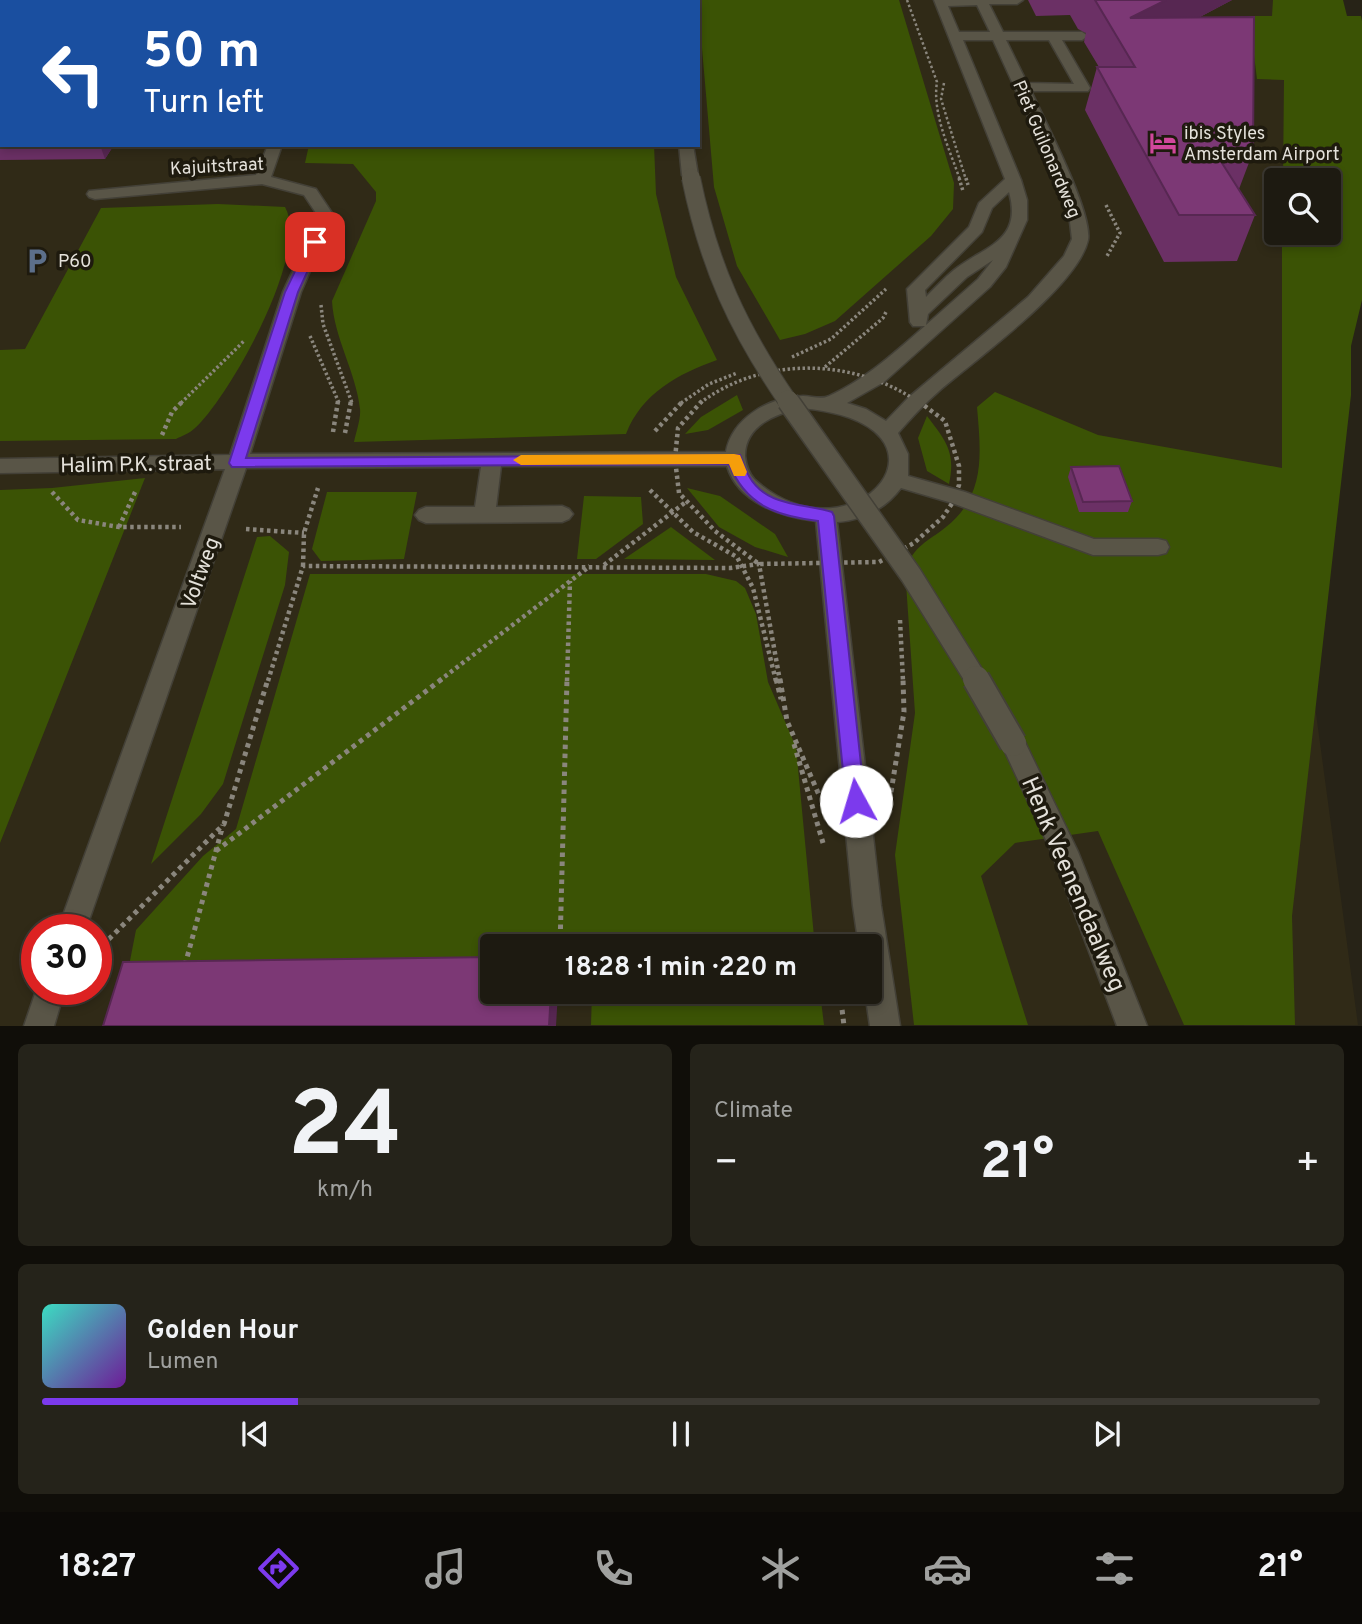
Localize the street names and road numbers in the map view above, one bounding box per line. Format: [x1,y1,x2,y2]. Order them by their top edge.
street label: Piet Guilonardweg [1006,77,1085,222]
street label: Kajuitstraat [169,154,265,181]
street label: Halim P.K. straat [60,451,212,480]
street label: Voltweg [176,534,227,613]
street label: Henk Veenendaalweg [1013,773,1131,997]

